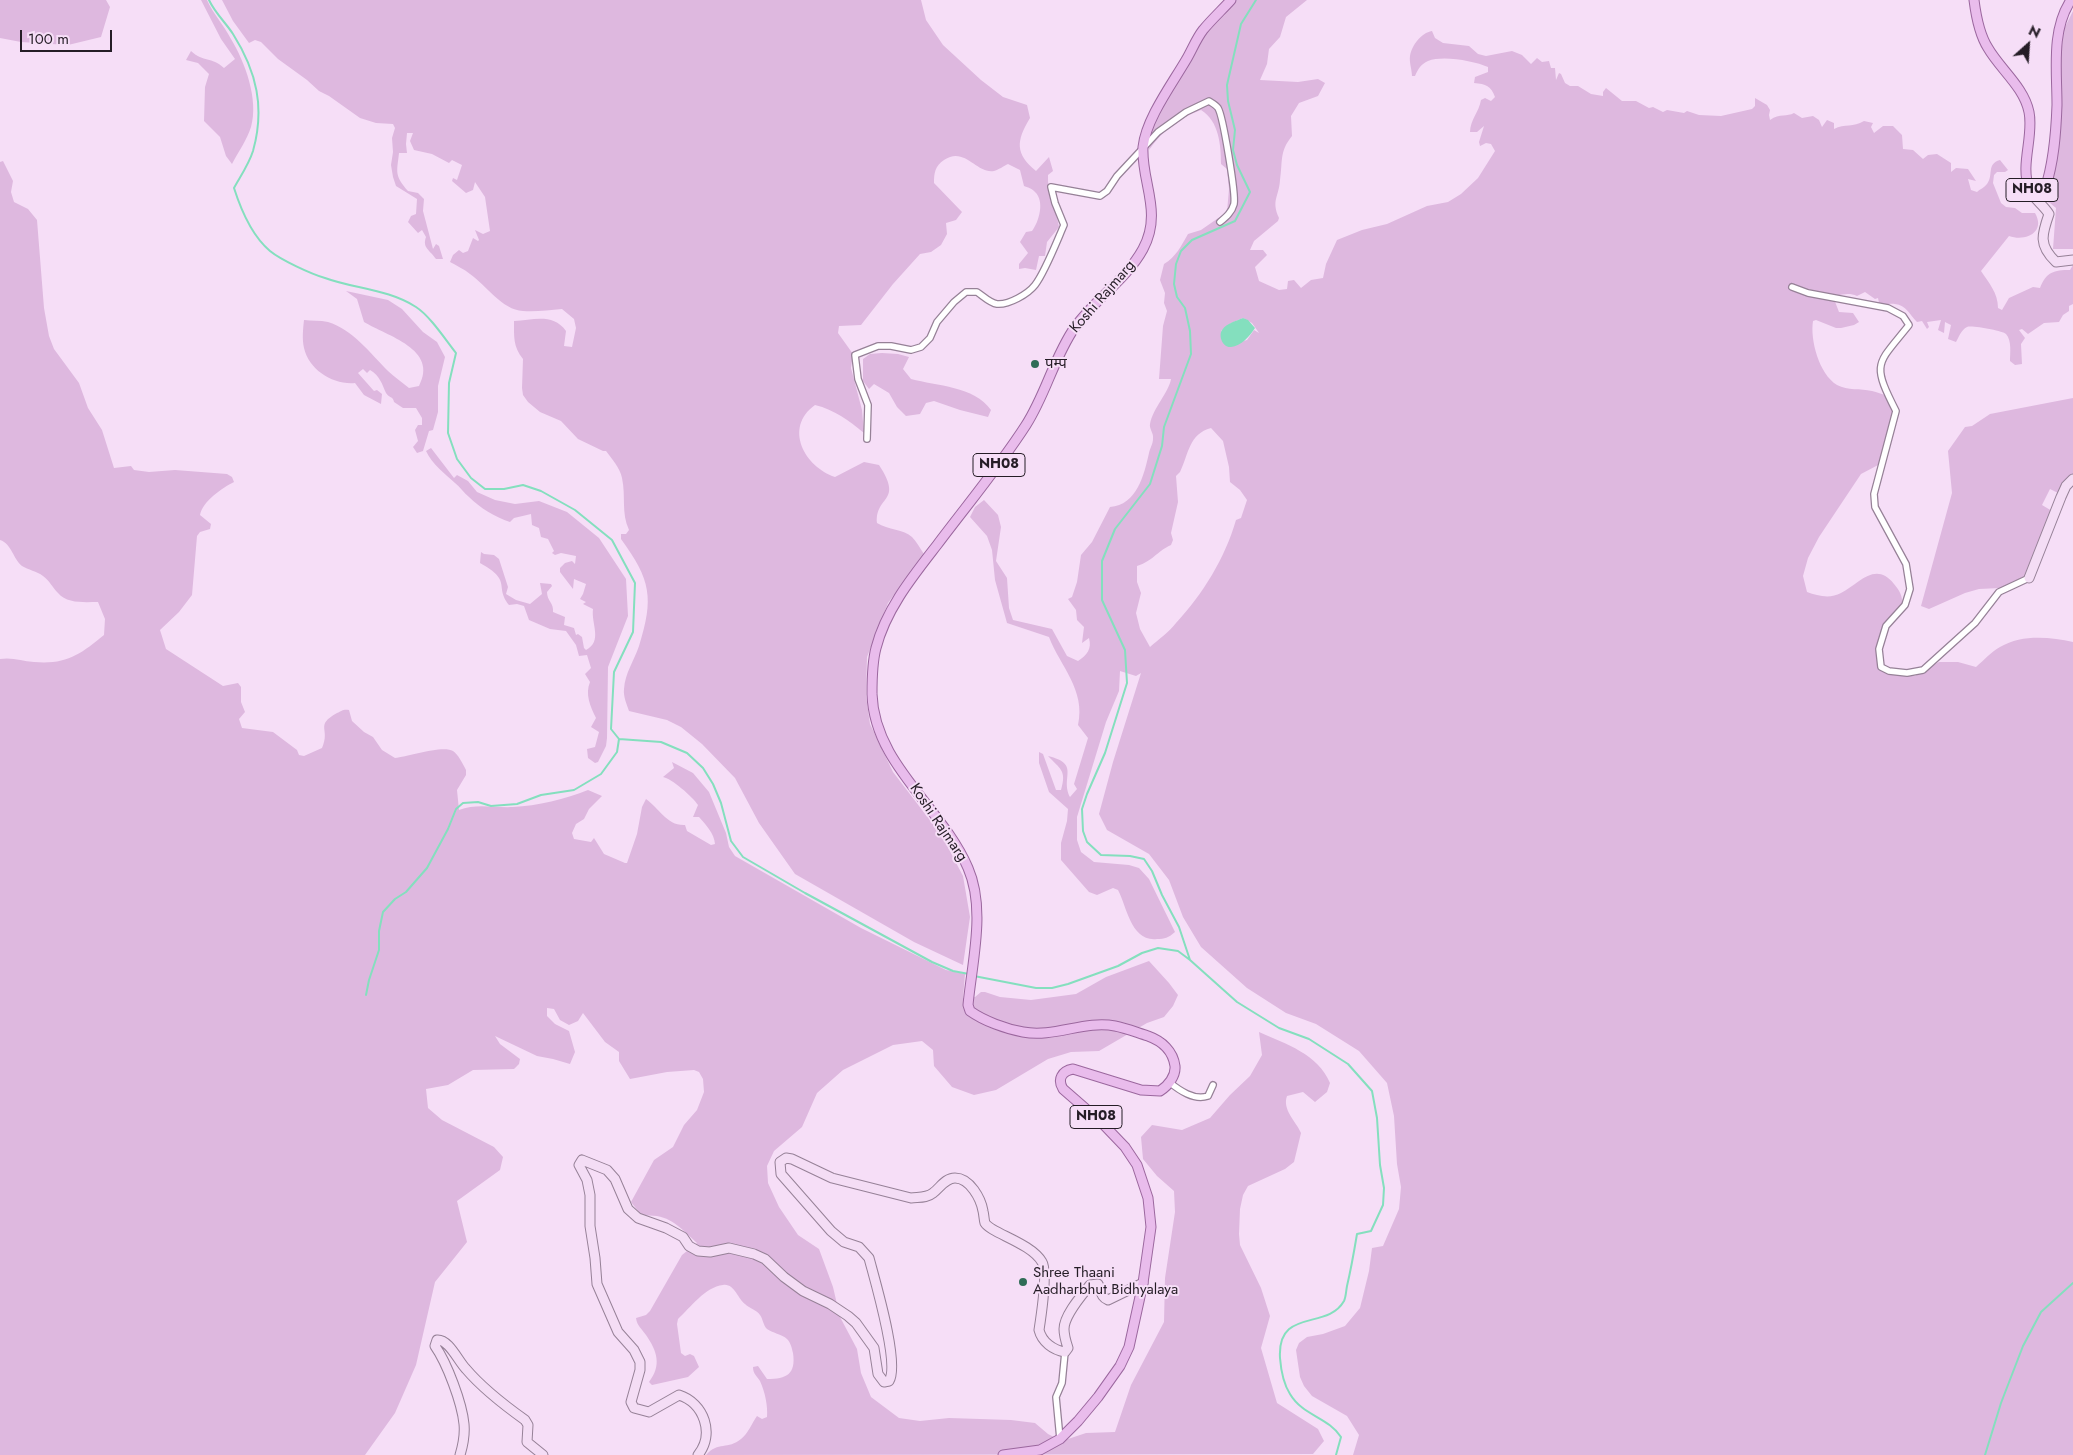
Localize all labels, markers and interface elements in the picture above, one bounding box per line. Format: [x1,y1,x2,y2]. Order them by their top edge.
scale bar [22,20,115,52]
north arrow [2003,20,2053,70]
text: N [2025,20,2044,43]
text: 100 m [28,28,69,50]
road number: NH08 [2006,178,2058,202]
street label: Koshi Rajmarg [1067,257,1139,337]
place label: पम्प [1045,355,1067,373]
marker: पम्प [1029,358,1041,370]
road number: NH08 [973,454,1025,476]
street label: Koshi Rajmarg [905,781,971,865]
road number: NH08 [1070,1106,1122,1128]
place label: Shree Thaani Aadharbhut Bidhyalaya [1033,1264,1178,1299]
marker: Shree Thaani Aadharbhut Bidhyalaya [1017,1276,1029,1288]

